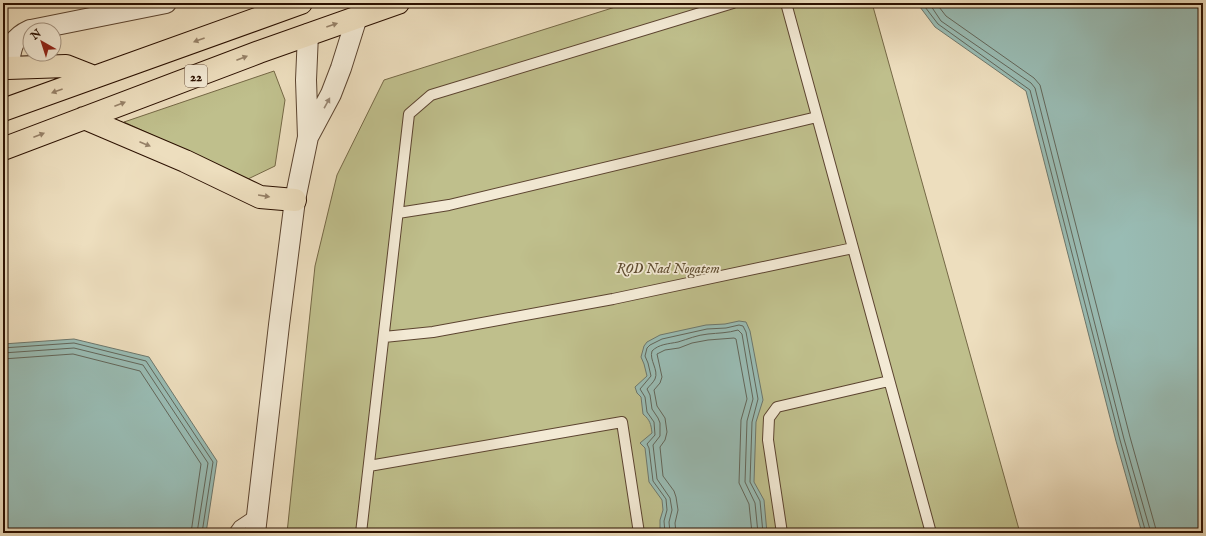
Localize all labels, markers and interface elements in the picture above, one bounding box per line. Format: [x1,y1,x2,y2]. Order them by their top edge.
north arrow [22,22,62,62]
one-way arrow [327,22,339,28]
text: N [27,26,45,44]
one-way arrow [192,37,204,43]
one-way arrow [236,55,248,61]
road number: 22 [185,65,207,87]
one-way arrow [50,88,62,94]
one-way arrow [323,97,330,108]
one-way arrow [115,101,127,107]
one-way arrow [34,132,46,138]
one-way arrow [140,142,152,148]
one-way arrow [258,193,270,199]
park label: ROD Nad Nogatem [616,260,720,279]

